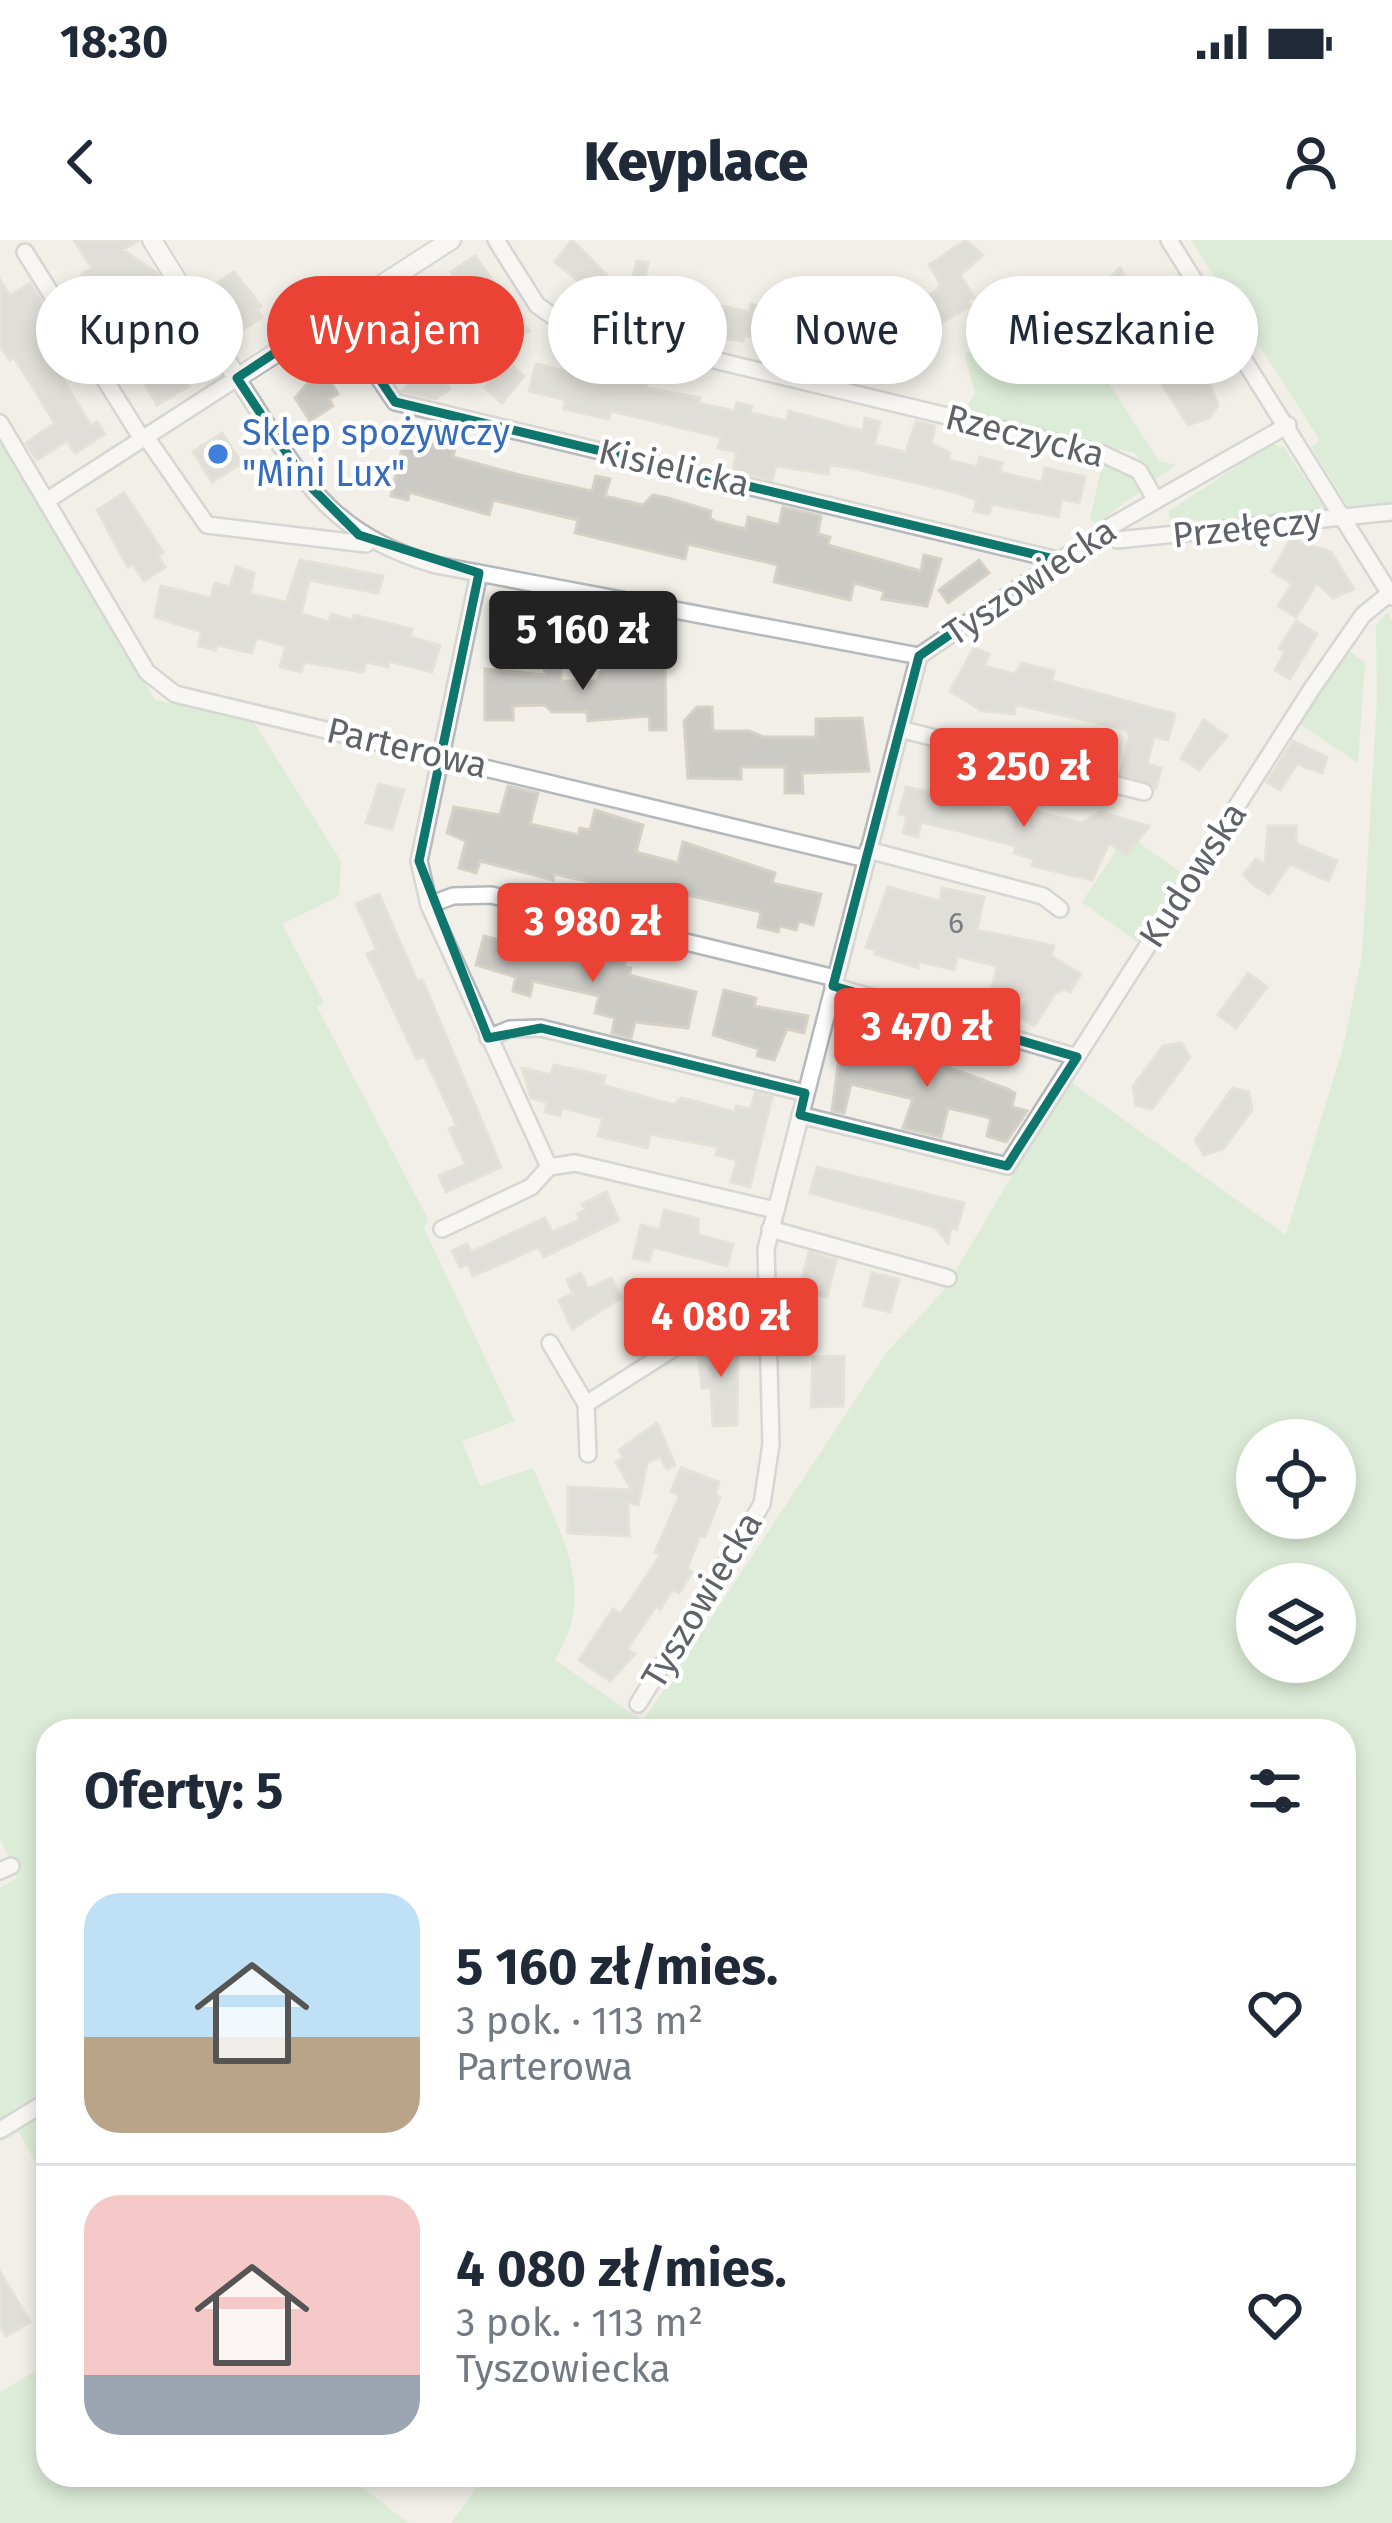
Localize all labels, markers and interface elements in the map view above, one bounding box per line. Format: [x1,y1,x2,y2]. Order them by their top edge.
text: 18:30 [60,15,168,69]
icon: back [48,129,114,195]
icon: person [1278,129,1344,195]
text: Keyplace [584,130,808,194]
chip: Kupno [36,276,243,384]
chip: Wynajem [267,276,524,384]
chip: Filtry [548,276,727,384]
chip: Nowe [751,276,942,384]
chip: Mieszkanie [966,276,1258,384]
street label: Rzeczycka [941,395,1109,477]
place label: Sklep spożywczy "Mini Lux" [242,411,510,496]
street label: Kisielicka [594,429,754,507]
marker: Sklep spożywczy "Mini Lux" [205,441,231,467]
street label: Przełęczy [1170,498,1324,558]
street label: Tyszowiecka [936,508,1124,656]
pin: 5 160 zł [459,591,707,693]
text: 5 160 zł [516,607,650,653]
street label: Parterowa [322,708,492,788]
pin: 3 250 zł [900,728,1148,830]
text: 3 250 zł [957,744,1091,790]
street label: Kudowska [1130,794,1256,956]
pin: 3 980 zł [469,883,717,985]
text: 3 980 zł [524,899,662,945]
house number: 6 [948,905,964,941]
pin: 3 470 zł [803,988,1051,1090]
text: 3 470 zł [861,1004,993,1050]
pin: 4 080 zł [597,1278,845,1380]
text: 4 080 zł [651,1294,791,1340]
map controls [1236,1419,1356,1683]
button: locate [1236,1419,1356,1539]
street label: Tyszowiecka [632,1504,772,1696]
button: layers [1236,1563,1356,1683]
icon: filters [1242,1758,1308,1824]
text: Oferty: 5 [84,1760,283,1822]
text: 5 160 zł/mies. [456,1936,778,1998]
icon: home [180,1941,324,2085]
icon: heart [1242,1980,1308,2046]
text: 3 pok. · 113 m² [456,1998,703,2044]
text: Parterowa [456,2044,633,2090]
text: 4 080 zł/mies. [456,2238,787,2300]
icon: home [180,2243,324,2387]
icon: heart [1242,2282,1308,2348]
text: 3 pok. · 113 m² [456,2300,703,2346]
text: Tyszowiecka [456,2346,671,2392]

